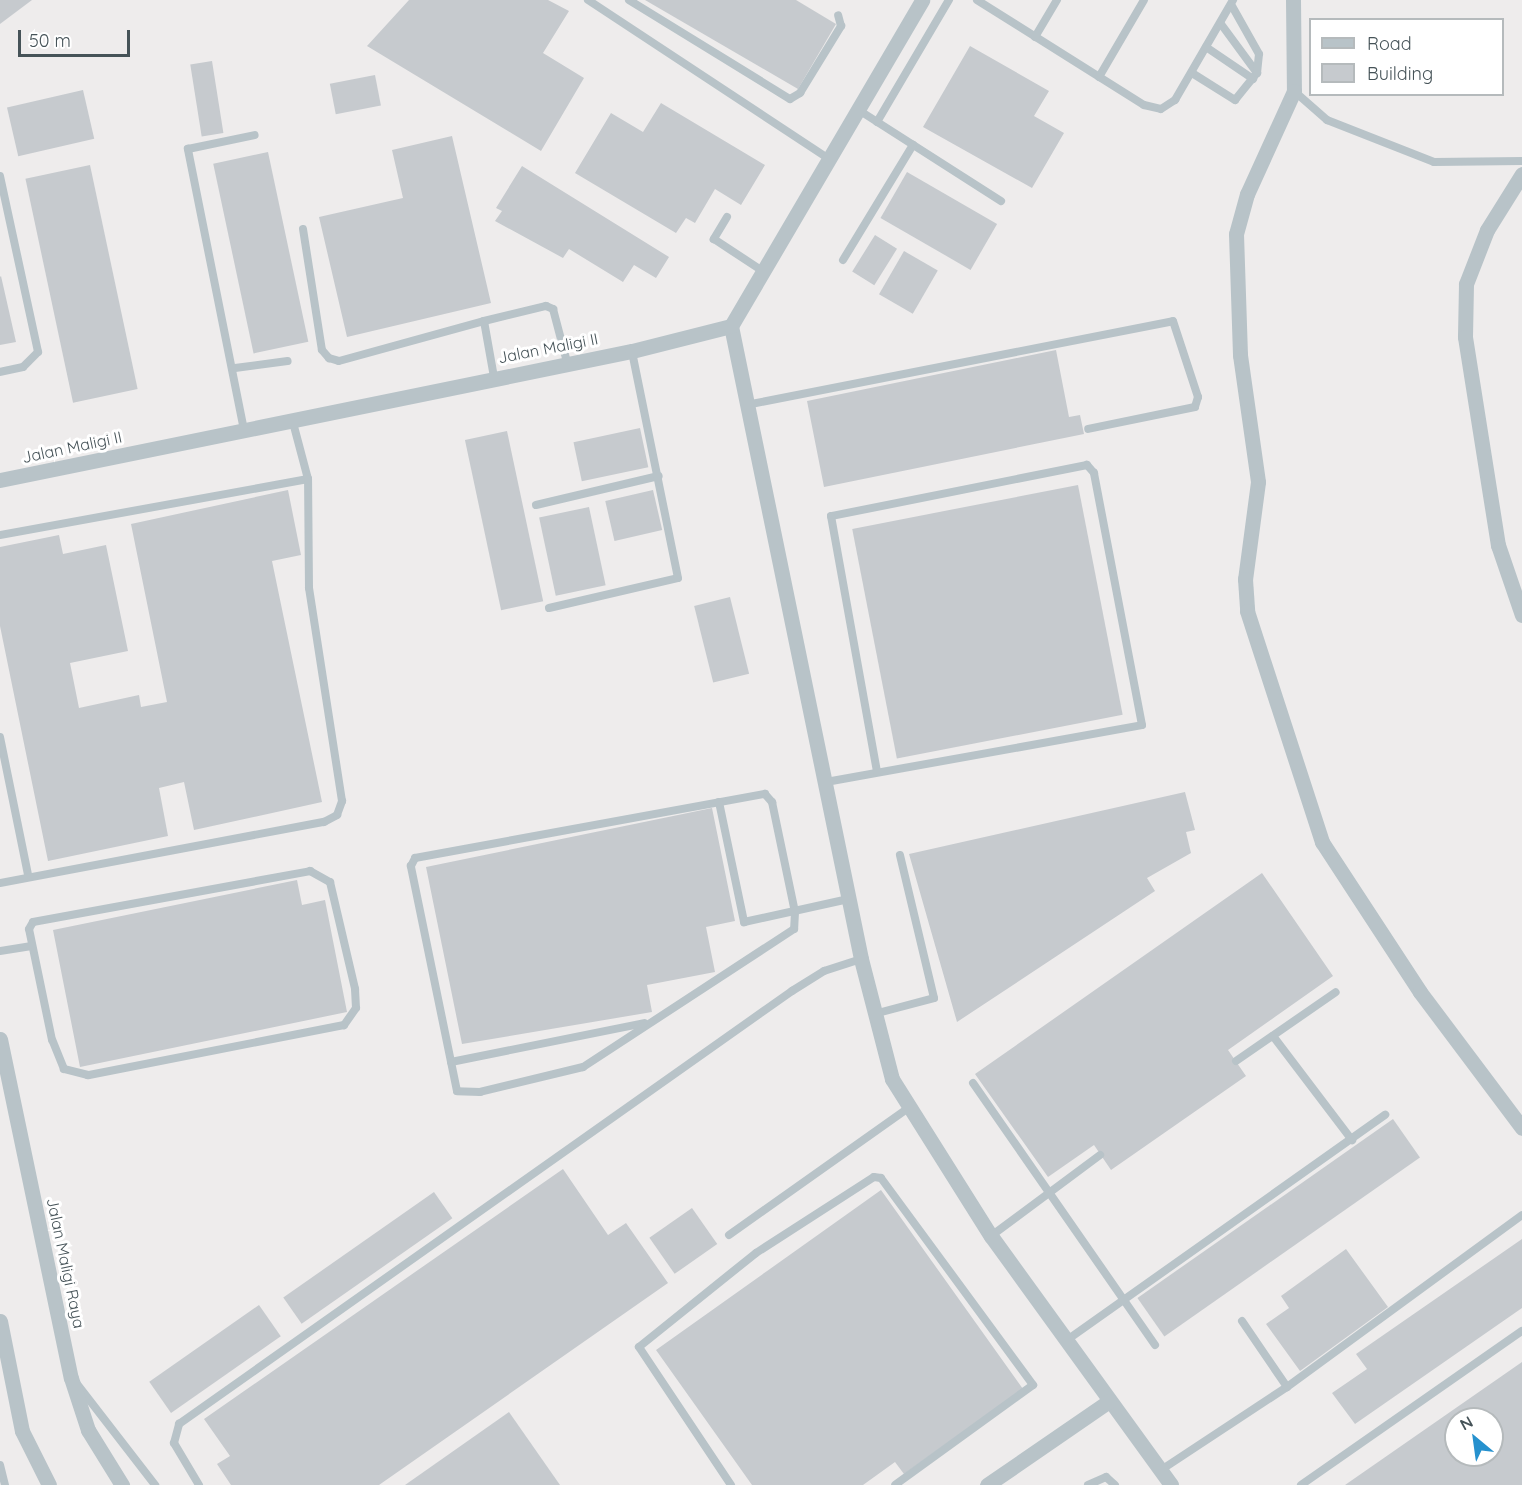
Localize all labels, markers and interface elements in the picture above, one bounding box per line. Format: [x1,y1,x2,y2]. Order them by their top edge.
scale bar [21,18,134,56]
legend [1309,18,1504,96]
text: 50 m [29,29,71,52]
text: Road [1367,32,1412,55]
text: Building [1367,62,1433,85]
street label: Jalan Maligi II [496,329,600,367]
street label: Jalan Maligi II [20,427,124,467]
street label: Jalan Maligi Raya [43,1196,89,1330]
north arrow [1444,1407,1504,1467]
text: N [1456,1411,1476,1435]

